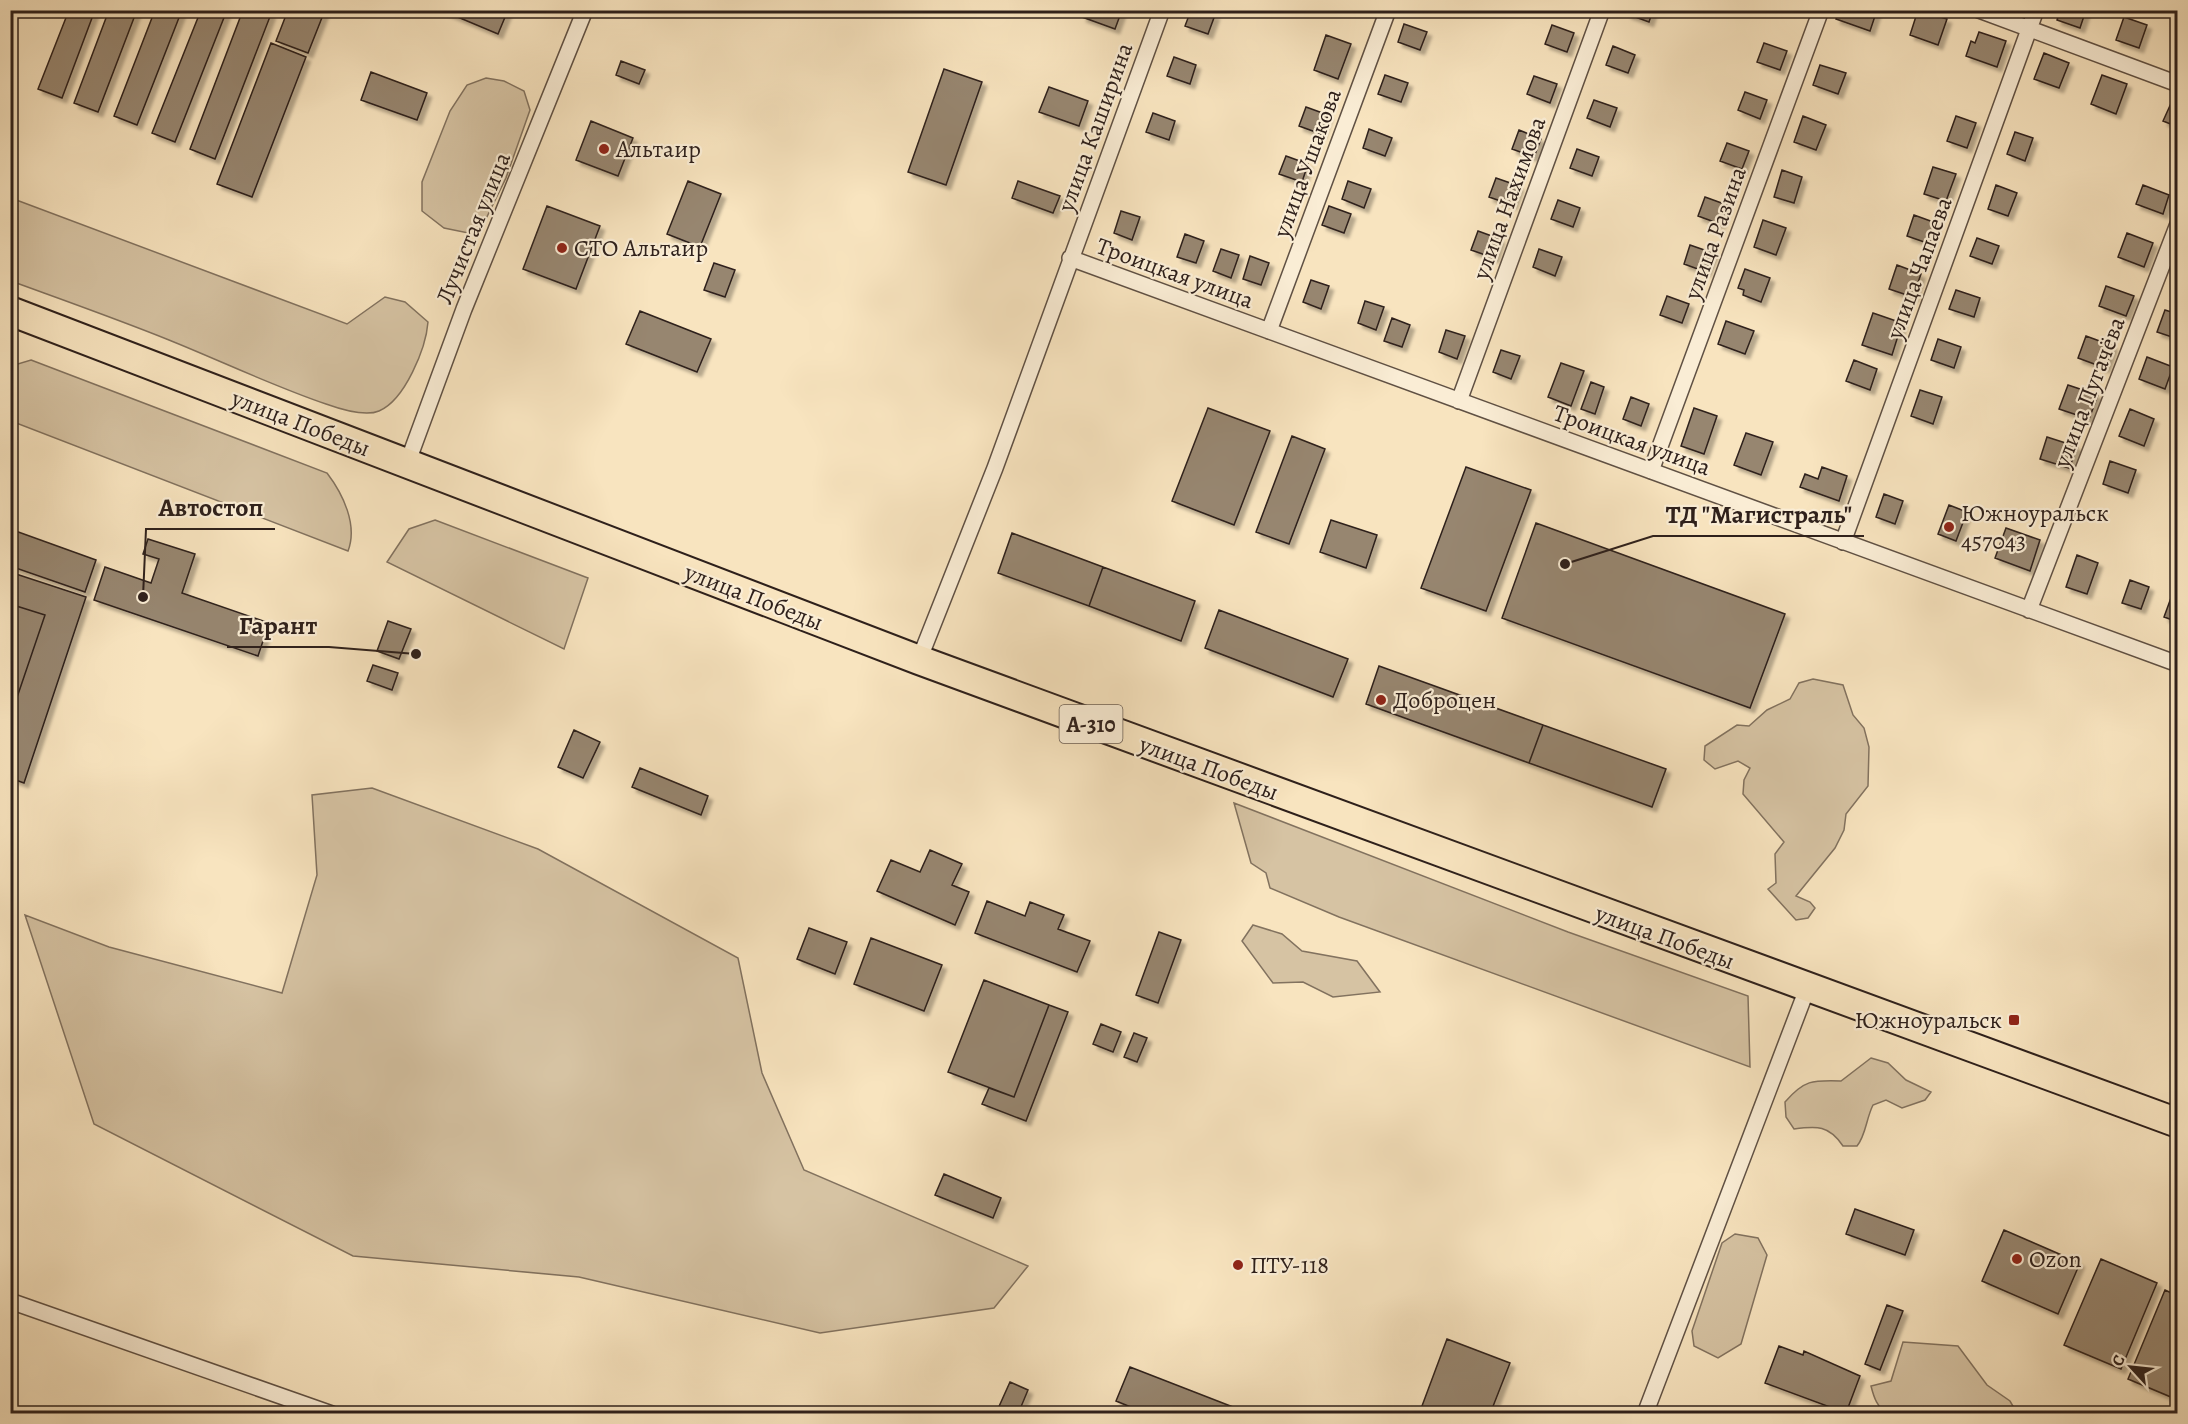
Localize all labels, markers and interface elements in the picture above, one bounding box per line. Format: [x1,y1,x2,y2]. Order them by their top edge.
street label: улица Каширина [1049,38,1140,217]
street label: улица Ушакова [1265,84,1349,243]
street label: улица Нахимова [1464,112,1553,285]
place label: Альтаир [615,133,701,165]
marker: Альтаир [597,142,611,156]
street label: Лучистая улица [428,147,518,309]
street label: улица Разина [1676,162,1754,305]
street label: улица Чапаева [1878,192,1960,344]
street label: Троицкая улица [1092,230,1258,316]
place label: СТО Альтаир [574,232,708,264]
marker: СТО Альтаир [555,241,569,255]
street label: улица Пугачёва [2045,312,2132,473]
street label: улица Победы [226,382,375,464]
street label: Троицкая улица [1549,397,1715,483]
callout: Автостоп [146,485,275,529]
text: Автостоп [158,490,263,525]
callout: ТД "Магистраль" [1653,492,1864,536]
text: ТД "Магистраль" [1666,497,1852,532]
place label: Южноуральск 457043 [1961,497,2109,557]
marker: Южноуральск 457043 [1942,520,1956,534]
street label: улица Победы [679,556,828,638]
callout: Гарант [227,603,329,647]
text: Гарант [239,608,317,643]
place label: Доброцен [1393,684,1496,716]
marker: Доброцен [1374,693,1388,707]
road number: А-310 [1060,705,1122,743]
street label: улица Победы [1134,728,1283,808]
street label: улица Победы [1590,897,1739,977]
place label: Южноуральск [1854,1004,2002,1036]
marker: Южноуральск [2007,1013,2021,1027]
place label: Ozon [2029,1243,2082,1275]
place label: ПТУ-118 [1250,1249,1329,1281]
marker: Ozon [2010,1252,2024,1266]
marker: ПТУ-118 [1231,1258,1245,1272]
north arrow [2101,1337,2161,1397]
text: С [2106,1351,2131,1370]

